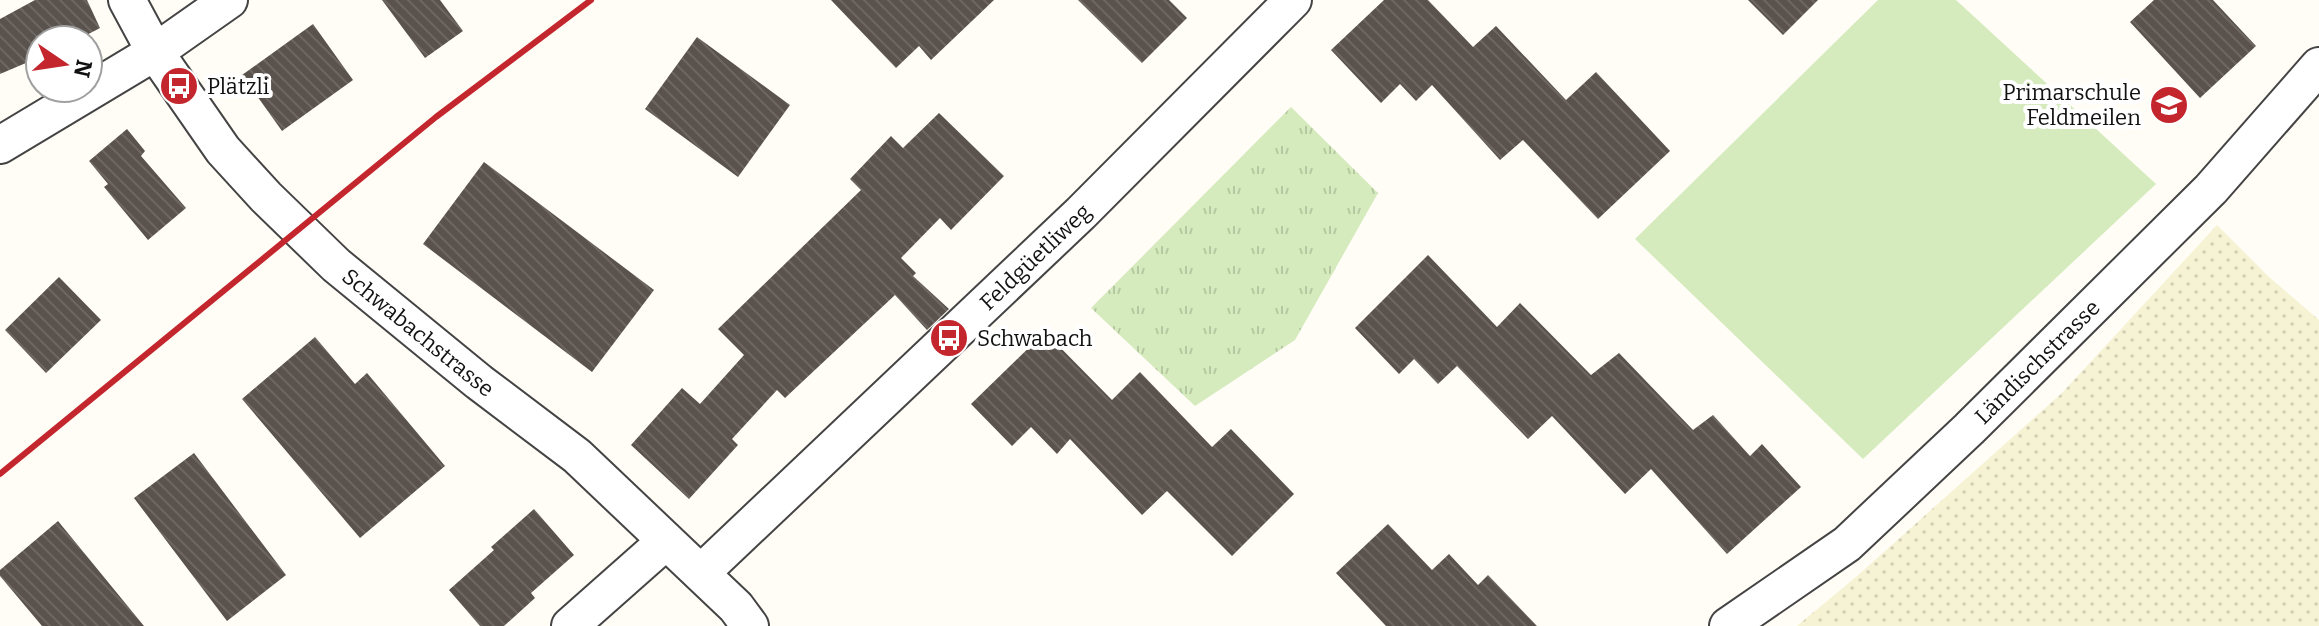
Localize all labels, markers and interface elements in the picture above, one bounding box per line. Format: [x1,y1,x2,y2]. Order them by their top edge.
north arrow [24,24,104,104]
text: N [68,57,98,80]
bus stop icon: Plätzli [158,65,200,107]
place label: Plätzli [207,73,270,100]
place label: Primarschule Feldmeilen [2003,79,2141,131]
school or university icon: Primarschule Feldmeilen [2148,84,2190,126]
street label: Feldgüetliweg [974,198,1096,315]
street label: Schwabachstrasse [337,262,500,402]
street label: Ländischstrasse [1969,294,2105,429]
bus stop icon: Schwabach [928,317,970,359]
place label: Schwabach [977,325,1093,352]

